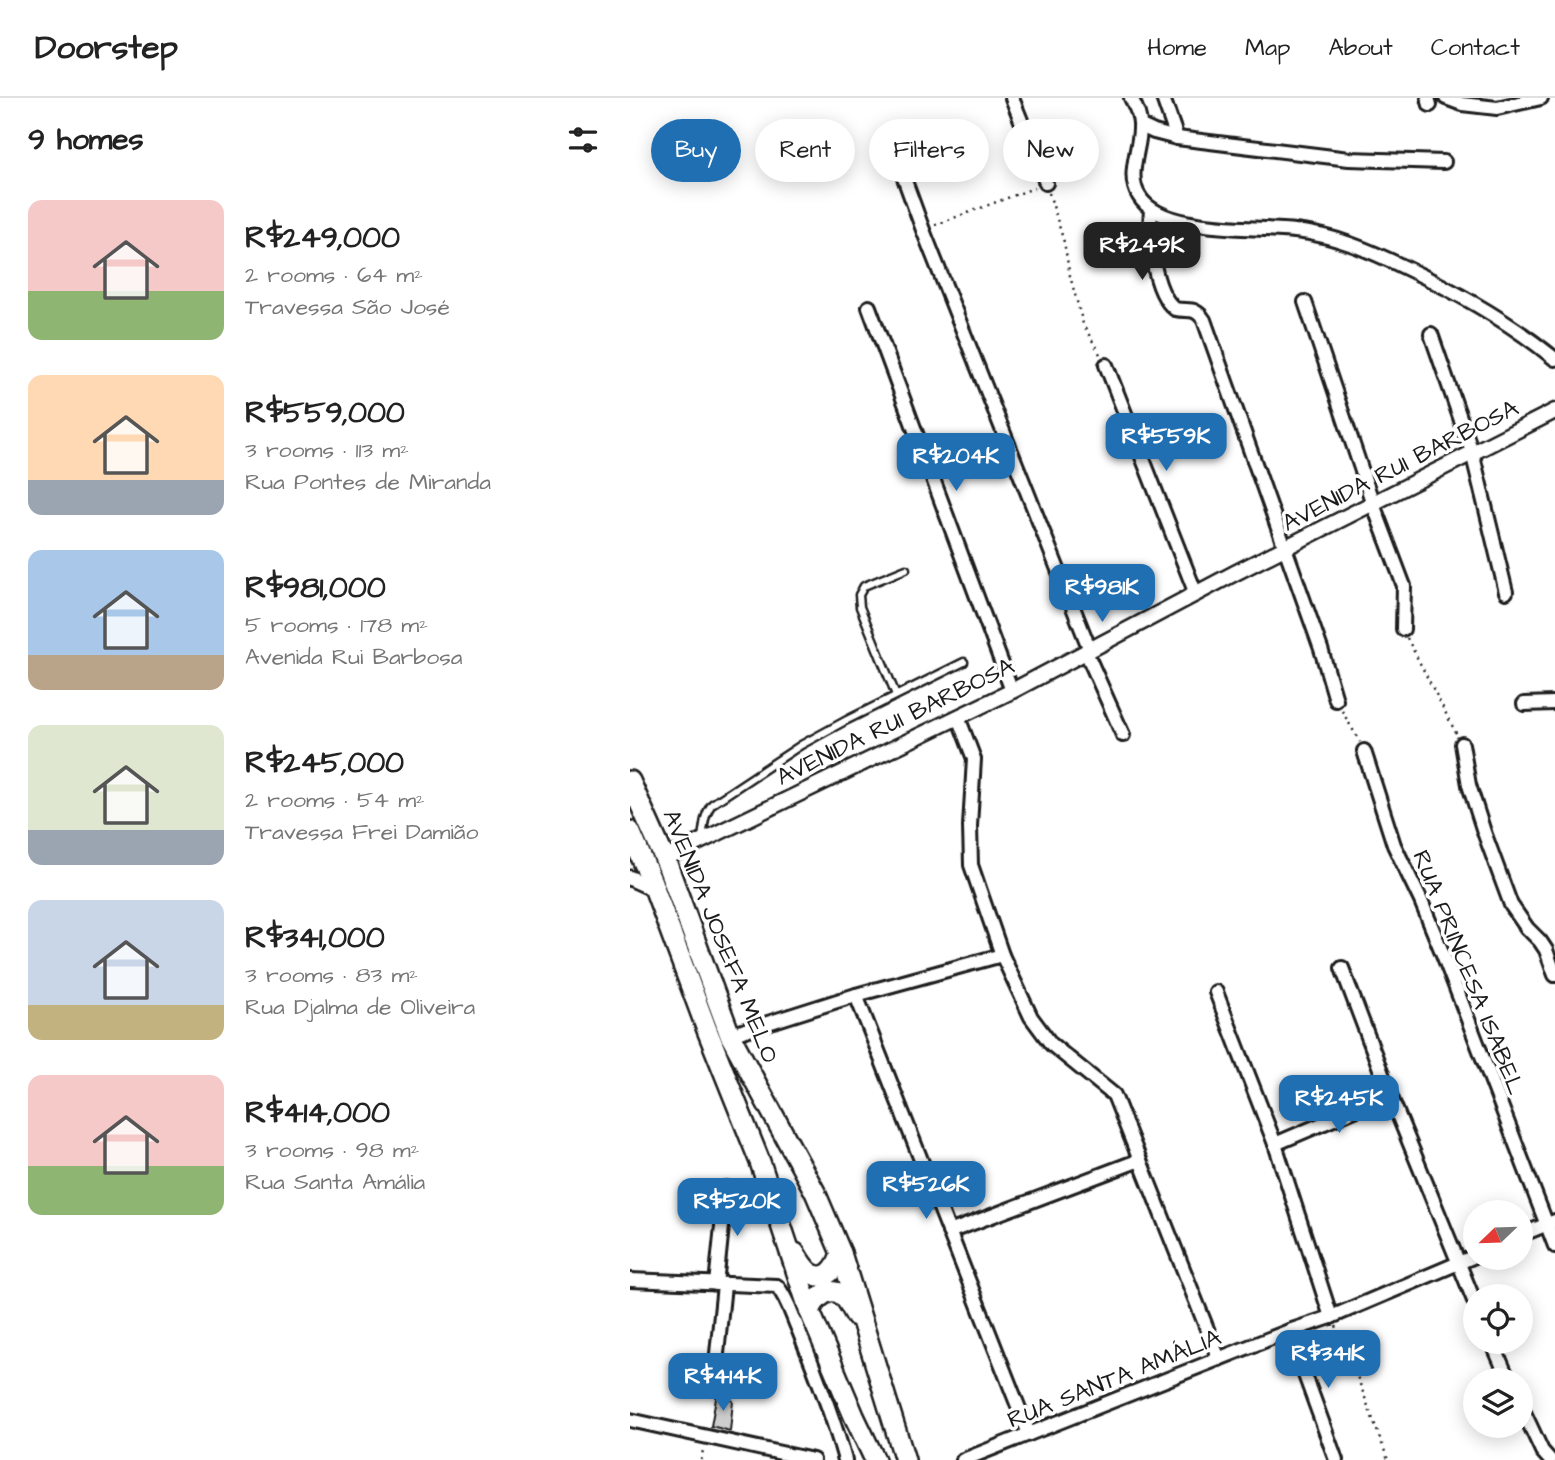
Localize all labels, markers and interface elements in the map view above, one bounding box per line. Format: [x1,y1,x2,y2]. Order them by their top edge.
text: Doorstep [35,25,178,71]
text: Home [1147,31,1207,65]
text: Map [1245,31,1290,65]
text: About [1328,31,1393,65]
text: Contact [1431,31,1520,65]
text: 9 homes [28,119,143,161]
chip: Buy [651,119,741,182]
chip: Rent [755,119,855,182]
chip: Filters [869,119,989,182]
chip: New [1003,119,1099,182]
icon: filters [564,121,602,159]
text: R$249,000 [245,217,400,259]
pin: R$249K [1085,222,1199,282]
icon: home [84,228,168,312]
text: R$249K [1099,229,1185,261]
text: 2 rooms · 64 m² [245,259,423,291]
text: Travessa São José [245,291,450,323]
street label: AVENIDA RUI BARBOSA [1276,391,1525,540]
text: R$559,000 [245,392,405,434]
icon: home [84,403,168,487]
pin: R$559K [1109,414,1223,473]
text: R$559K [1122,420,1210,452]
text: 3 rooms · 113 m² [245,434,409,466]
pin: R$204K [899,434,1013,493]
text: R$204K [913,440,999,472]
text: Rua Pontes de Miranda [245,466,491,498]
pin: R$981K [1045,564,1159,624]
text: R$981,000 [245,567,386,609]
text: R$981K [1065,571,1139,603]
icon: home [84,578,168,662]
text: 5 rooms · 178 m² [245,609,428,641]
text: Avenida Rui Barbosa [245,641,462,673]
street label: AVENIDA RUI BARBOSA [771,649,1020,794]
text: R$245,000 [245,742,404,784]
icon: home [84,753,168,837]
text: 2 rooms · 54 m² [245,784,425,816]
street label: AVENIDA JOSEFA MELO [654,805,787,1068]
text: Travessa Frei Damião [245,816,478,848]
street label: RUA PRINCESA ISABEL [1404,845,1533,1100]
text: R$341,000 [245,917,385,959]
icon: home [84,928,168,1012]
text: 3 rooms · 83 m² [245,959,418,991]
text: Rua Djalma de Oliveira [245,991,475,1023]
pin: R$245K [1282,1076,1396,1135]
text: R$245K [1295,1082,1383,1114]
text: R$414,000 [245,1092,390,1134]
icon: home [84,1103,168,1187]
text: 3 rooms · 98 m² [245,1134,419,1166]
pin: R$526K [869,1162,983,1221]
text: Rua Santa Amália [245,1166,425,1198]
text: R$526K [883,1168,970,1200]
pin: R$520K [680,1178,794,1238]
text: R$520K [693,1185,781,1217]
north arrow [1463,1200,1533,1270]
map controls [1463,1200,1533,1438]
button: locate [1463,1284,1533,1354]
street label: RUA SANTA AMÁLIA [1003,1321,1226,1437]
pin: R$341K [1271,1330,1385,1390]
text: R$341K [1291,1337,1365,1369]
pin: R$414K [666,1354,780,1413]
text: R$414K [684,1360,762,1392]
button: layers [1463,1368,1533,1438]

